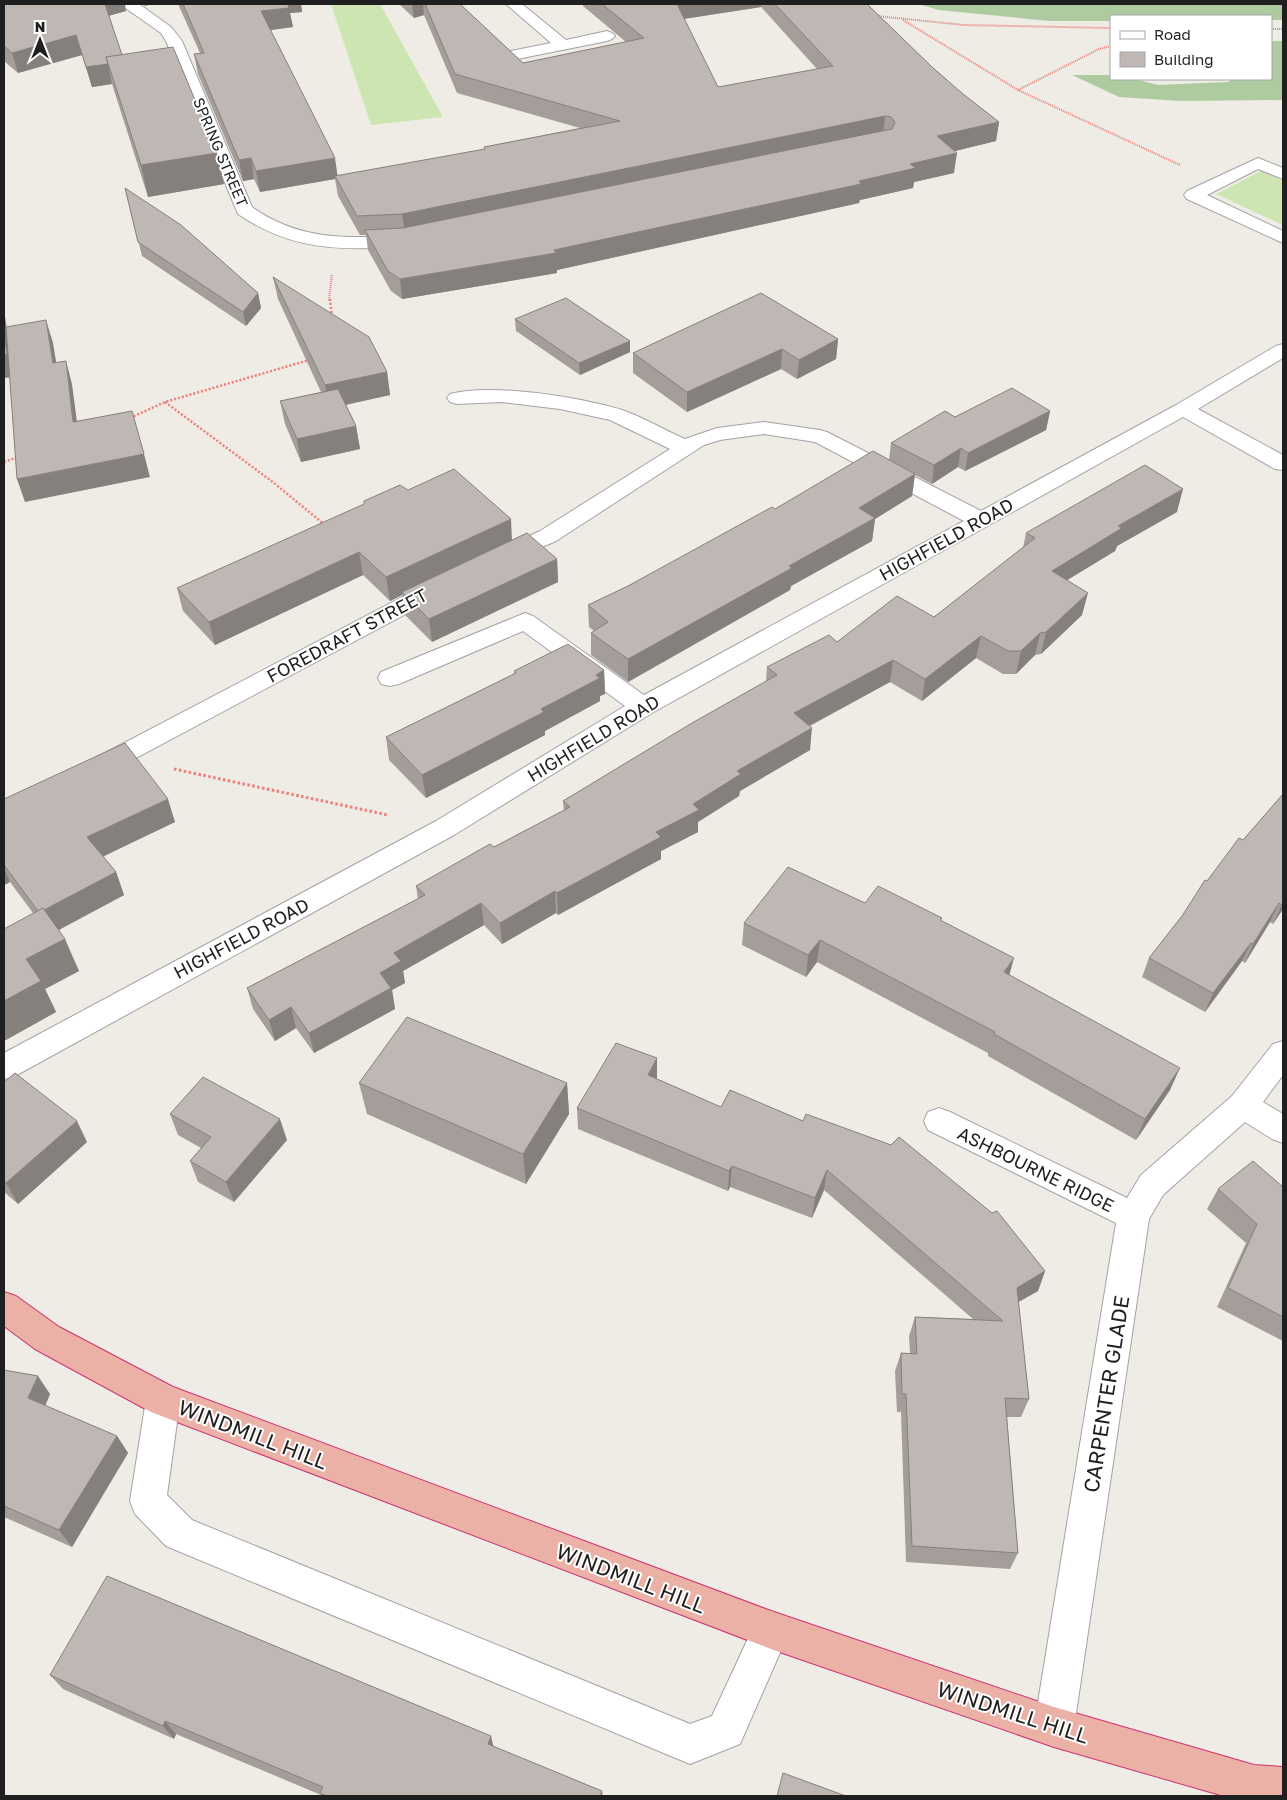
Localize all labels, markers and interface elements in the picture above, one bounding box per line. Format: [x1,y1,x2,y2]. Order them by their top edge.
north arrow [15,15,65,65]
legend [1110,15,1272,80]
text: N [35,18,45,35]
text: Road [1154,25,1191,43]
text: Building [1154,50,1214,68]
street label: SPRING STREET [190,95,252,209]
street label: HIGHFIELD ROAD [875,493,1017,585]
street label: FOREDRAFT STREET [263,583,431,687]
street label: HIGHFIELD ROAD [523,690,663,786]
street label: HIGHFIELD ROAD [169,893,313,983]
street label: ASHBOURNE RIDGE [954,1122,1118,1216]
street label: CARPENTER GLADE [1078,1294,1134,1494]
street label: WINDMILL HILL [175,1394,331,1474]
street label: WINDMILL HILL [553,1538,709,1618]
street label: WINDMILL HILL [934,1675,1092,1749]

